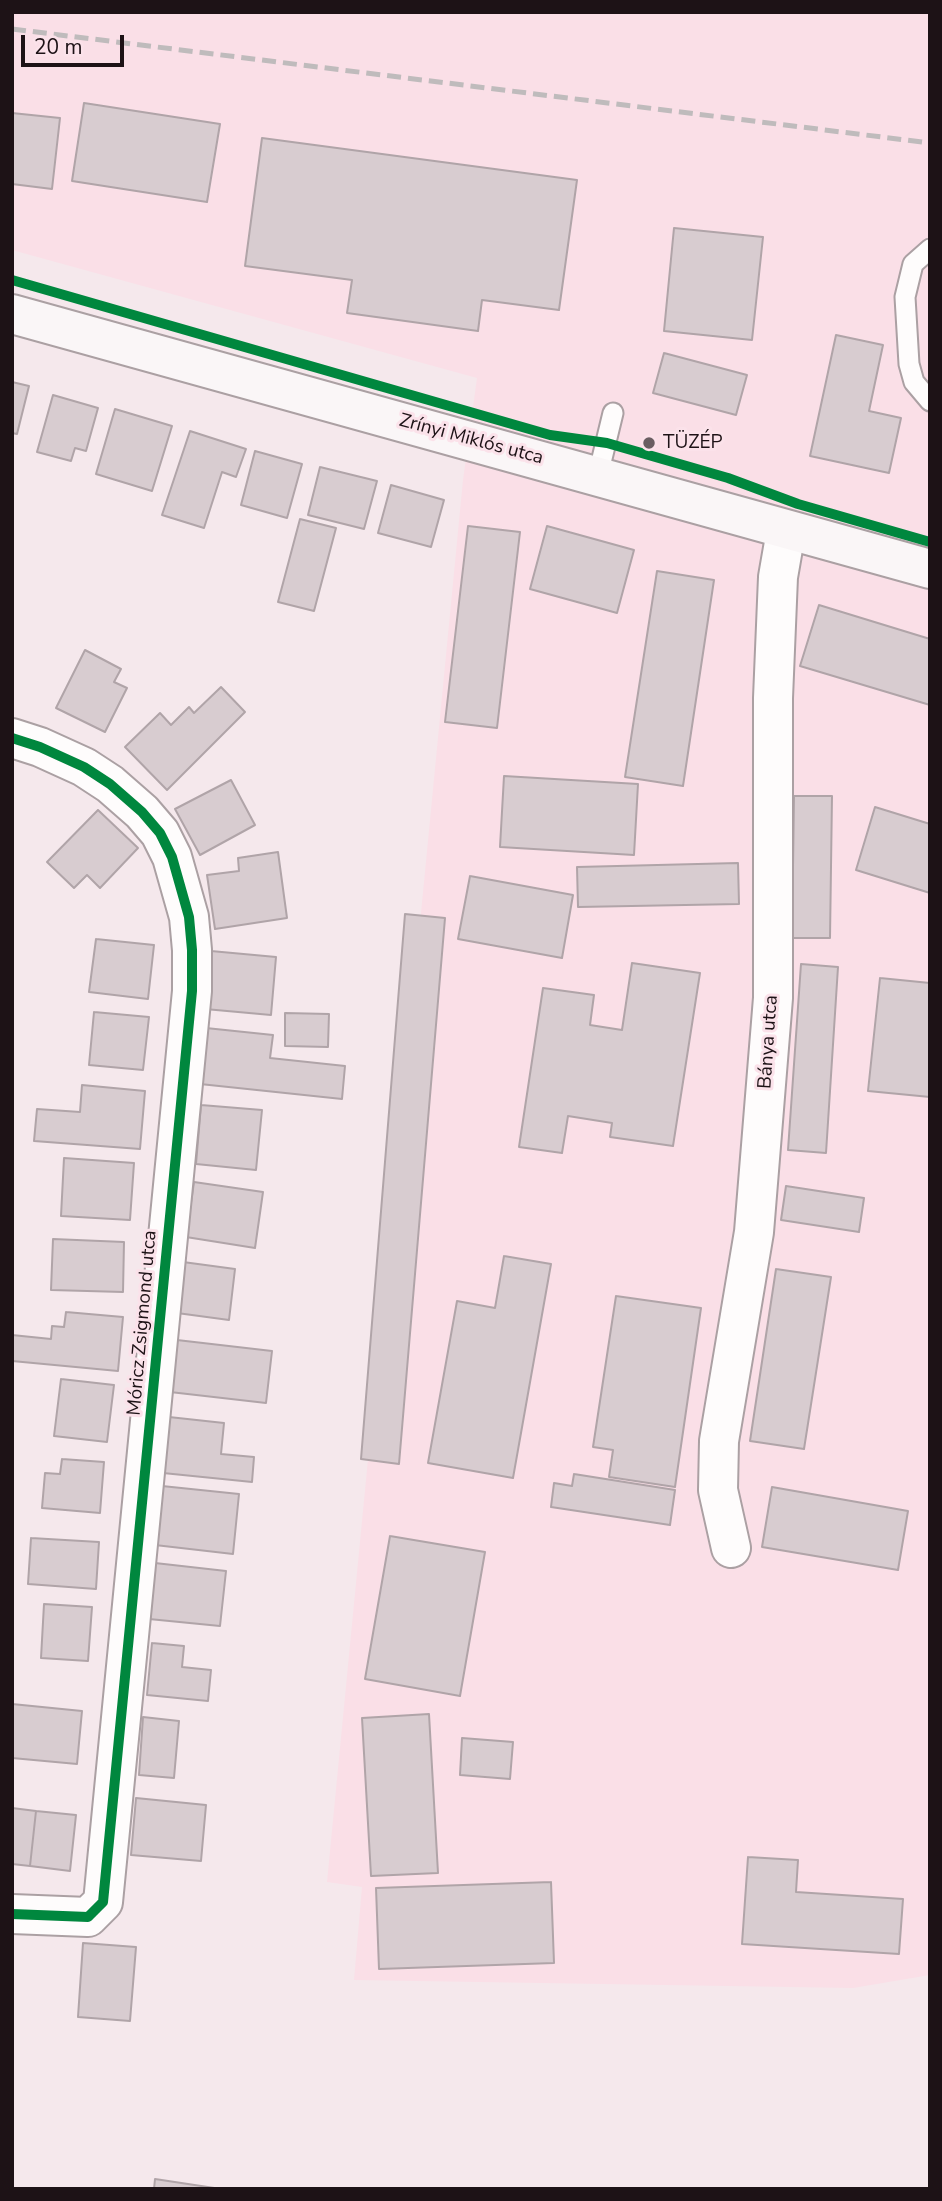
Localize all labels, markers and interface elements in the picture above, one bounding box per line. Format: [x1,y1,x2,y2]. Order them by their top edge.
scale bar [24,21,128,65]
text: 20 m [34,33,83,61]
street label: Zrínyi Miklós utca [396,410,546,470]
place label: TÜZÉP [663,432,723,454]
marker: TÜZÉP [641,435,657,451]
street label: Bánya utca [754,994,784,1090]
street label: Móricz Zsigmond utca [124,1229,162,1417]

